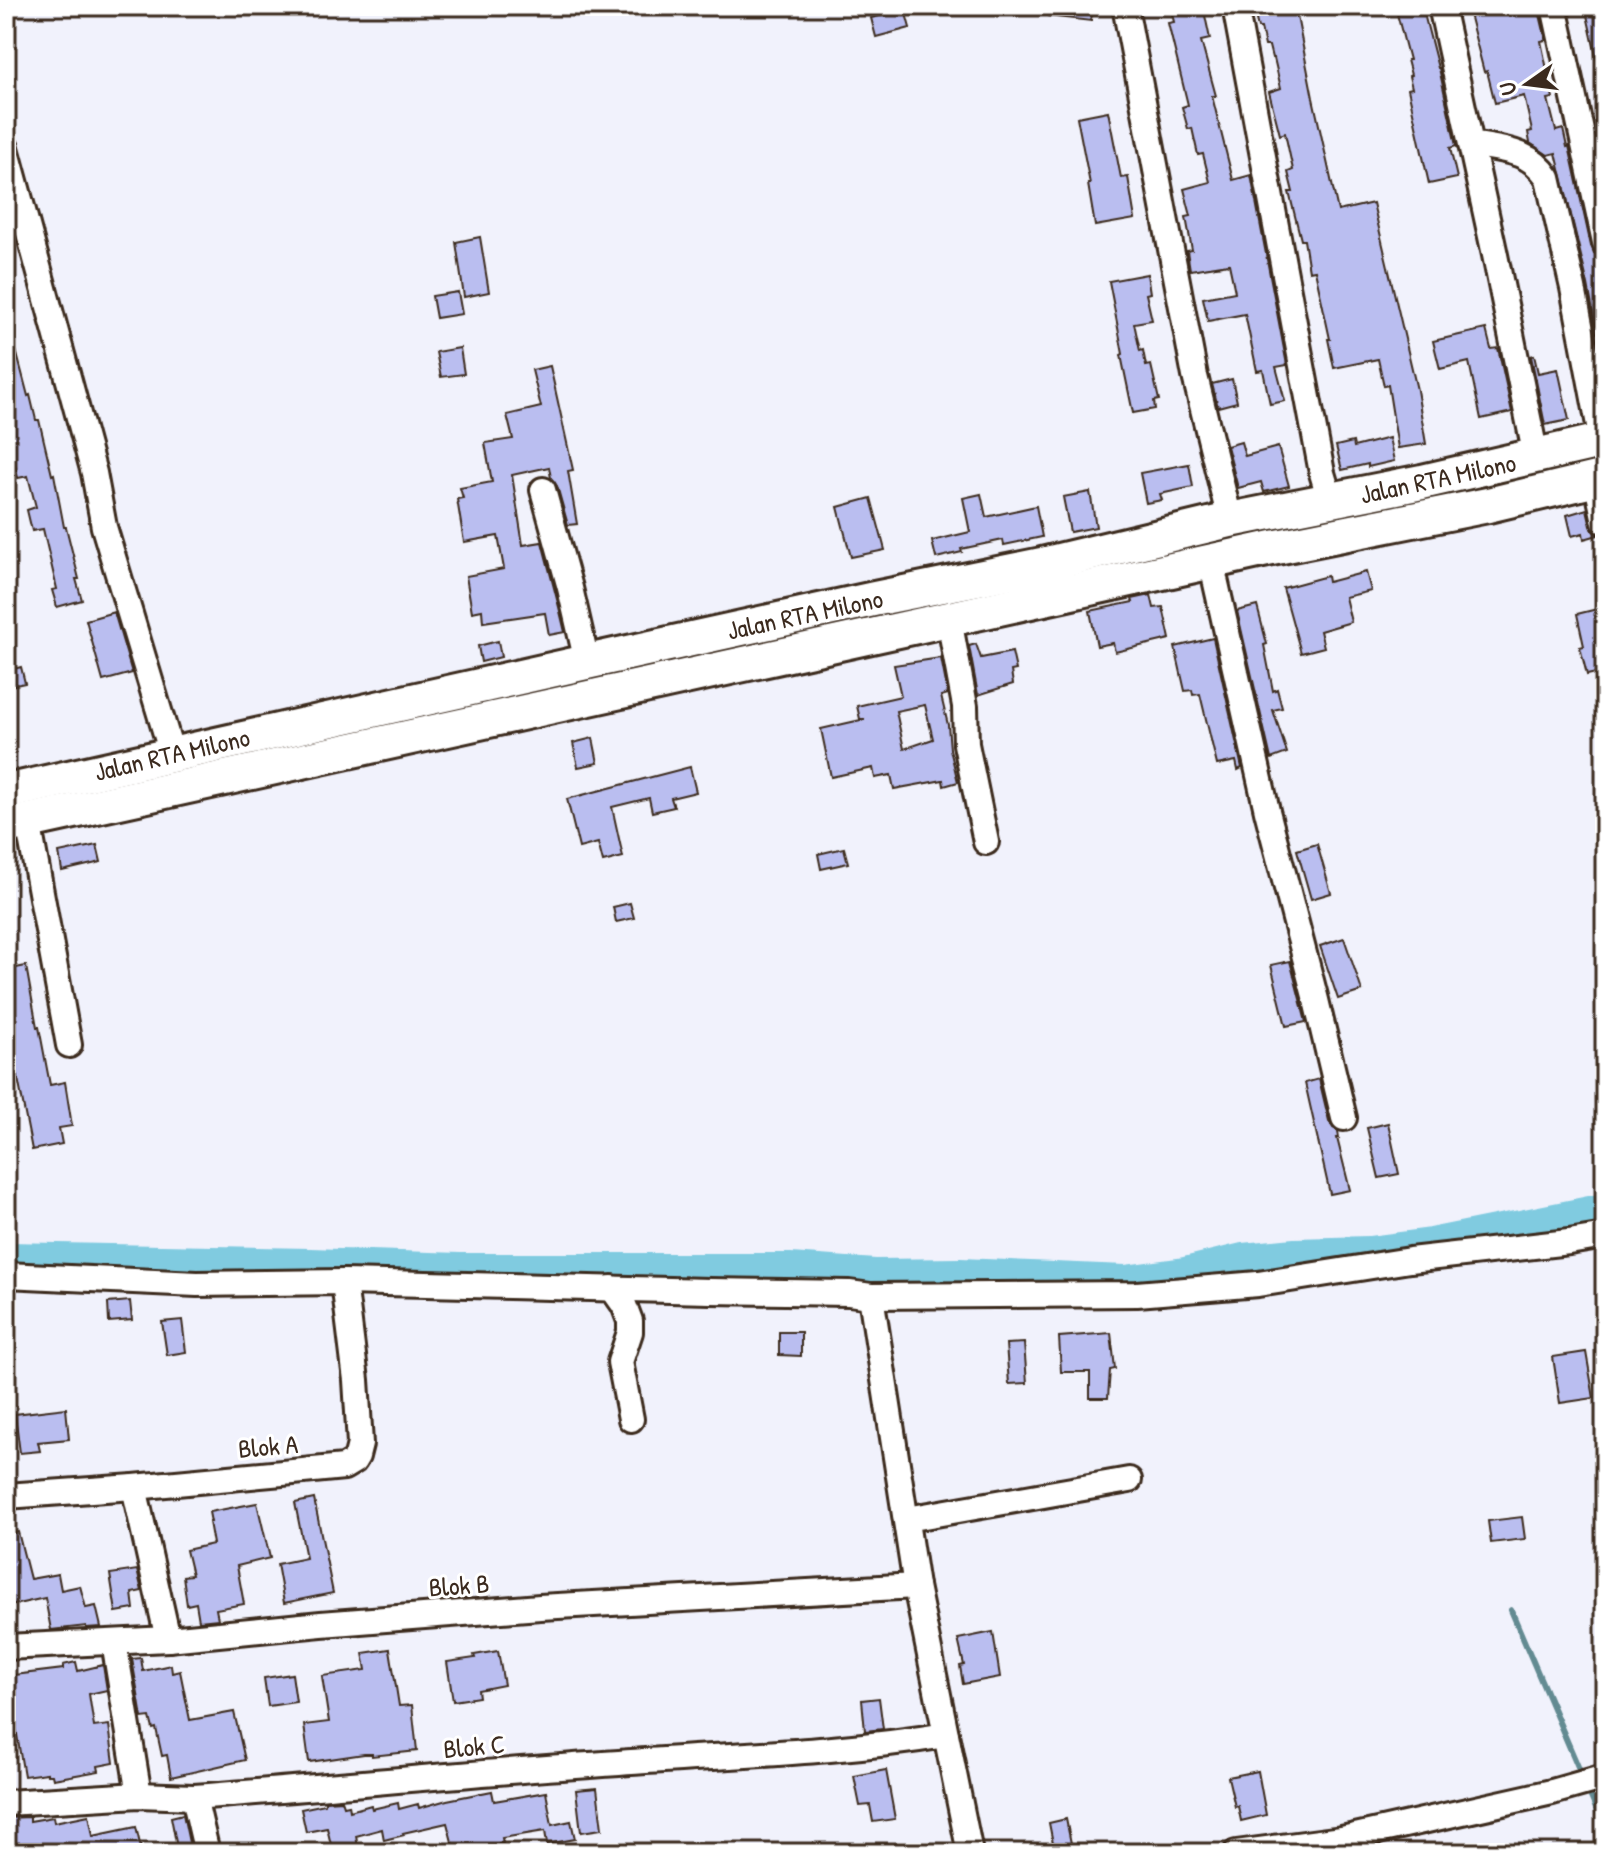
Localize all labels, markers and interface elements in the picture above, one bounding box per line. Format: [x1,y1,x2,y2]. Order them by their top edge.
north arrow [1487,44,1567,124]
text: U [1492,79,1524,98]
street label: Jalan RTA Milono [1357,444,1519,512]
street label: Jalan RTA Milono [724,580,886,648]
street label: Jalan RTA Milono [91,719,253,789]
street label: Blok A [237,1426,300,1466]
street label: Blok B [428,1565,490,1605]
street label: Blok C [442,1726,506,1766]

